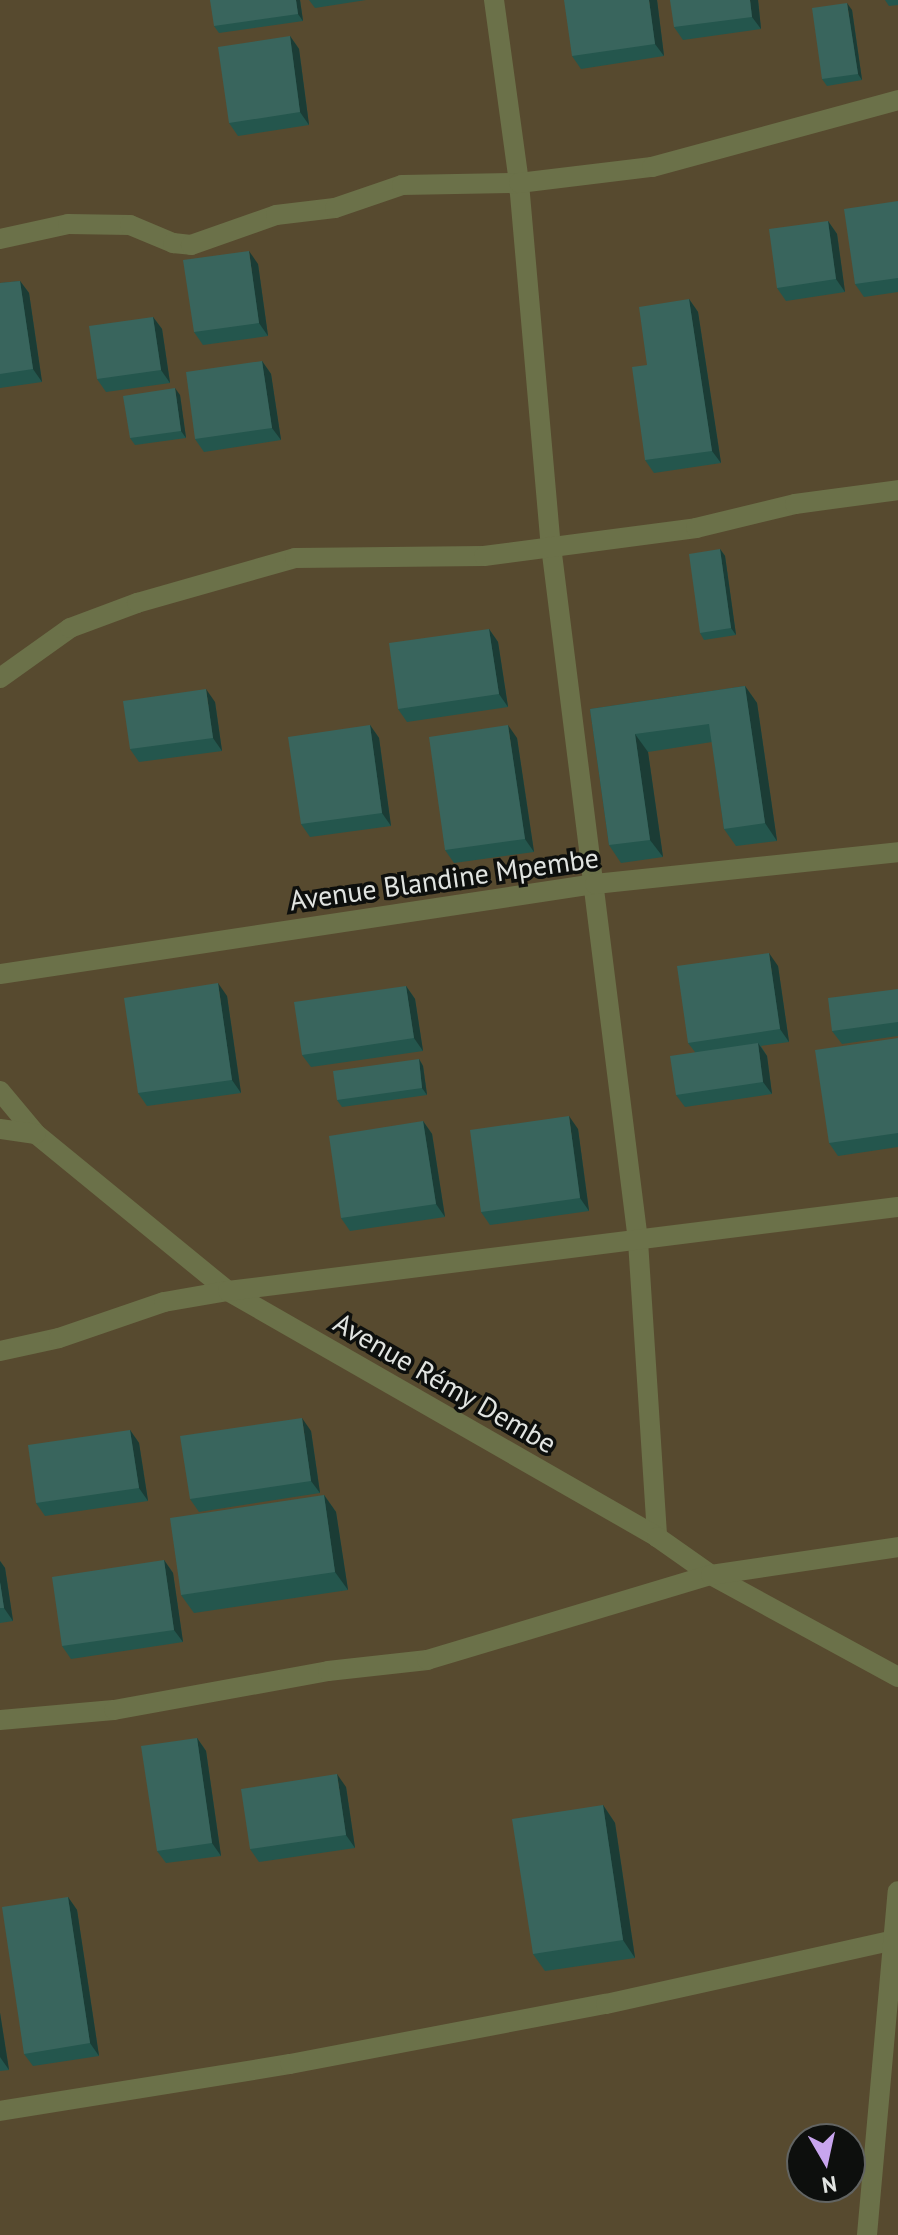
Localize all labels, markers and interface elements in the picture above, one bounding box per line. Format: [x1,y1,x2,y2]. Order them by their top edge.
street label: Avenue Blandine Mpembe [287,841,601,917]
street label: Avenue Rémy Dembe [327,1305,563,1461]
north arrow [786,2123,866,2203]
text: N [820,2170,839,2200]

